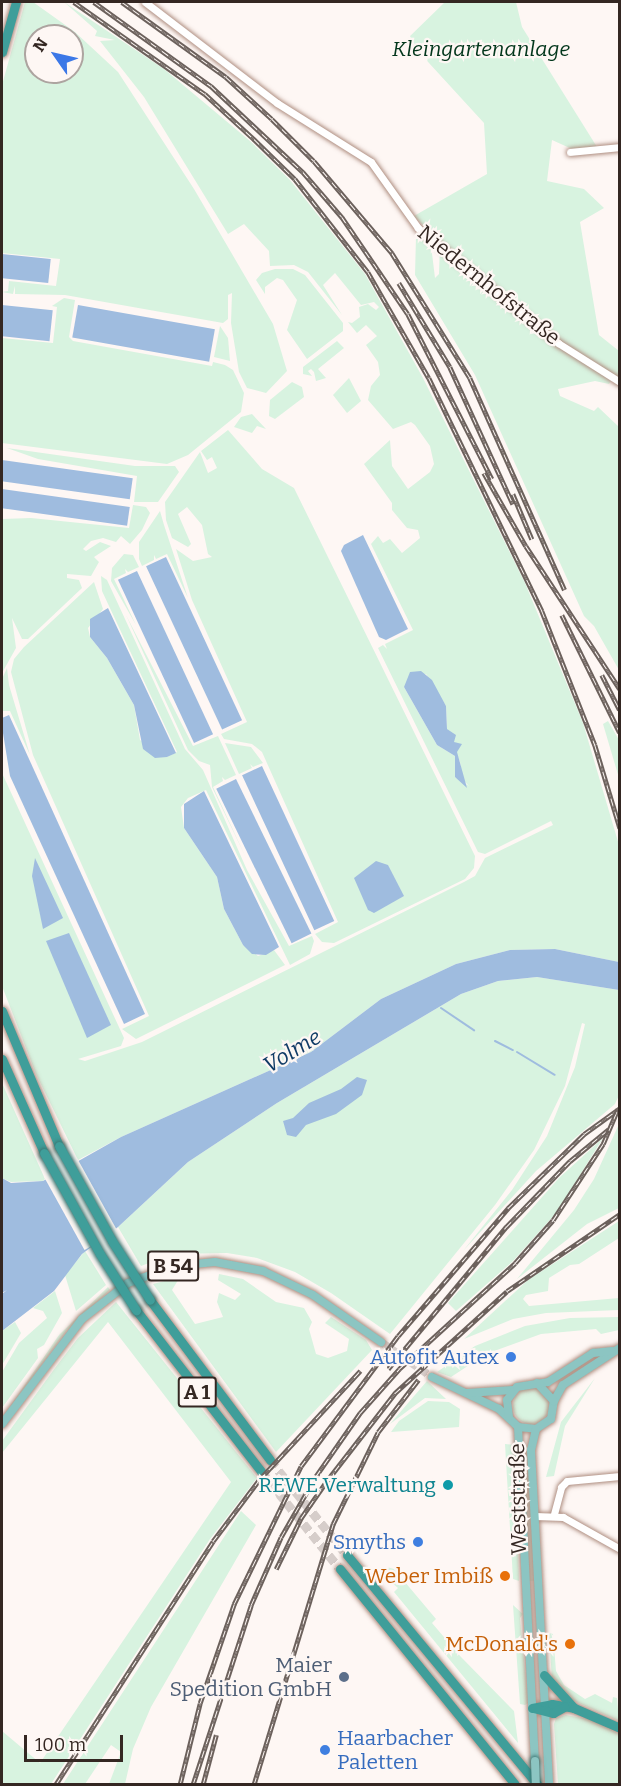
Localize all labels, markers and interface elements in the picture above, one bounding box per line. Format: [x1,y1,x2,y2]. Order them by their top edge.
north arrow [24,24,84,84]
text: N [29,34,52,55]
park label: Kleingartenanlage [392,36,570,62]
street label: Niedernhofstraße [413,220,565,350]
water label: Volme [258,1024,326,1078]
road number: B 54 [146,1249,200,1283]
place label: Autofit Autex [370,1344,499,1370]
marker: Autofit Autex [504,1350,518,1364]
road number: A 1 [178,1375,216,1409]
street label: Weststraße [504,1443,532,1555]
place label: REWE Verwaltung [258,1472,436,1498]
marker: REWE Verwaltung [441,1478,455,1492]
place label: Smyths [333,1529,406,1555]
marker: Smyths [411,1535,425,1549]
place label: Weber Imbiß [365,1563,493,1589]
marker: Weber Imbiß [498,1569,512,1583]
place label: McDonald's [445,1631,558,1657]
marker: McDonald's [563,1637,577,1651]
place label: Maier Spedition GmbH [170,1652,332,1702]
marker: Maier Spedition GmbH [337,1670,351,1684]
scale bar [27,1723,126,1761]
place label: Haarbacher Paletten [337,1725,453,1775]
text: 100 m [35,1734,86,1756]
marker: Haarbacher Paletten [318,1743,332,1757]

